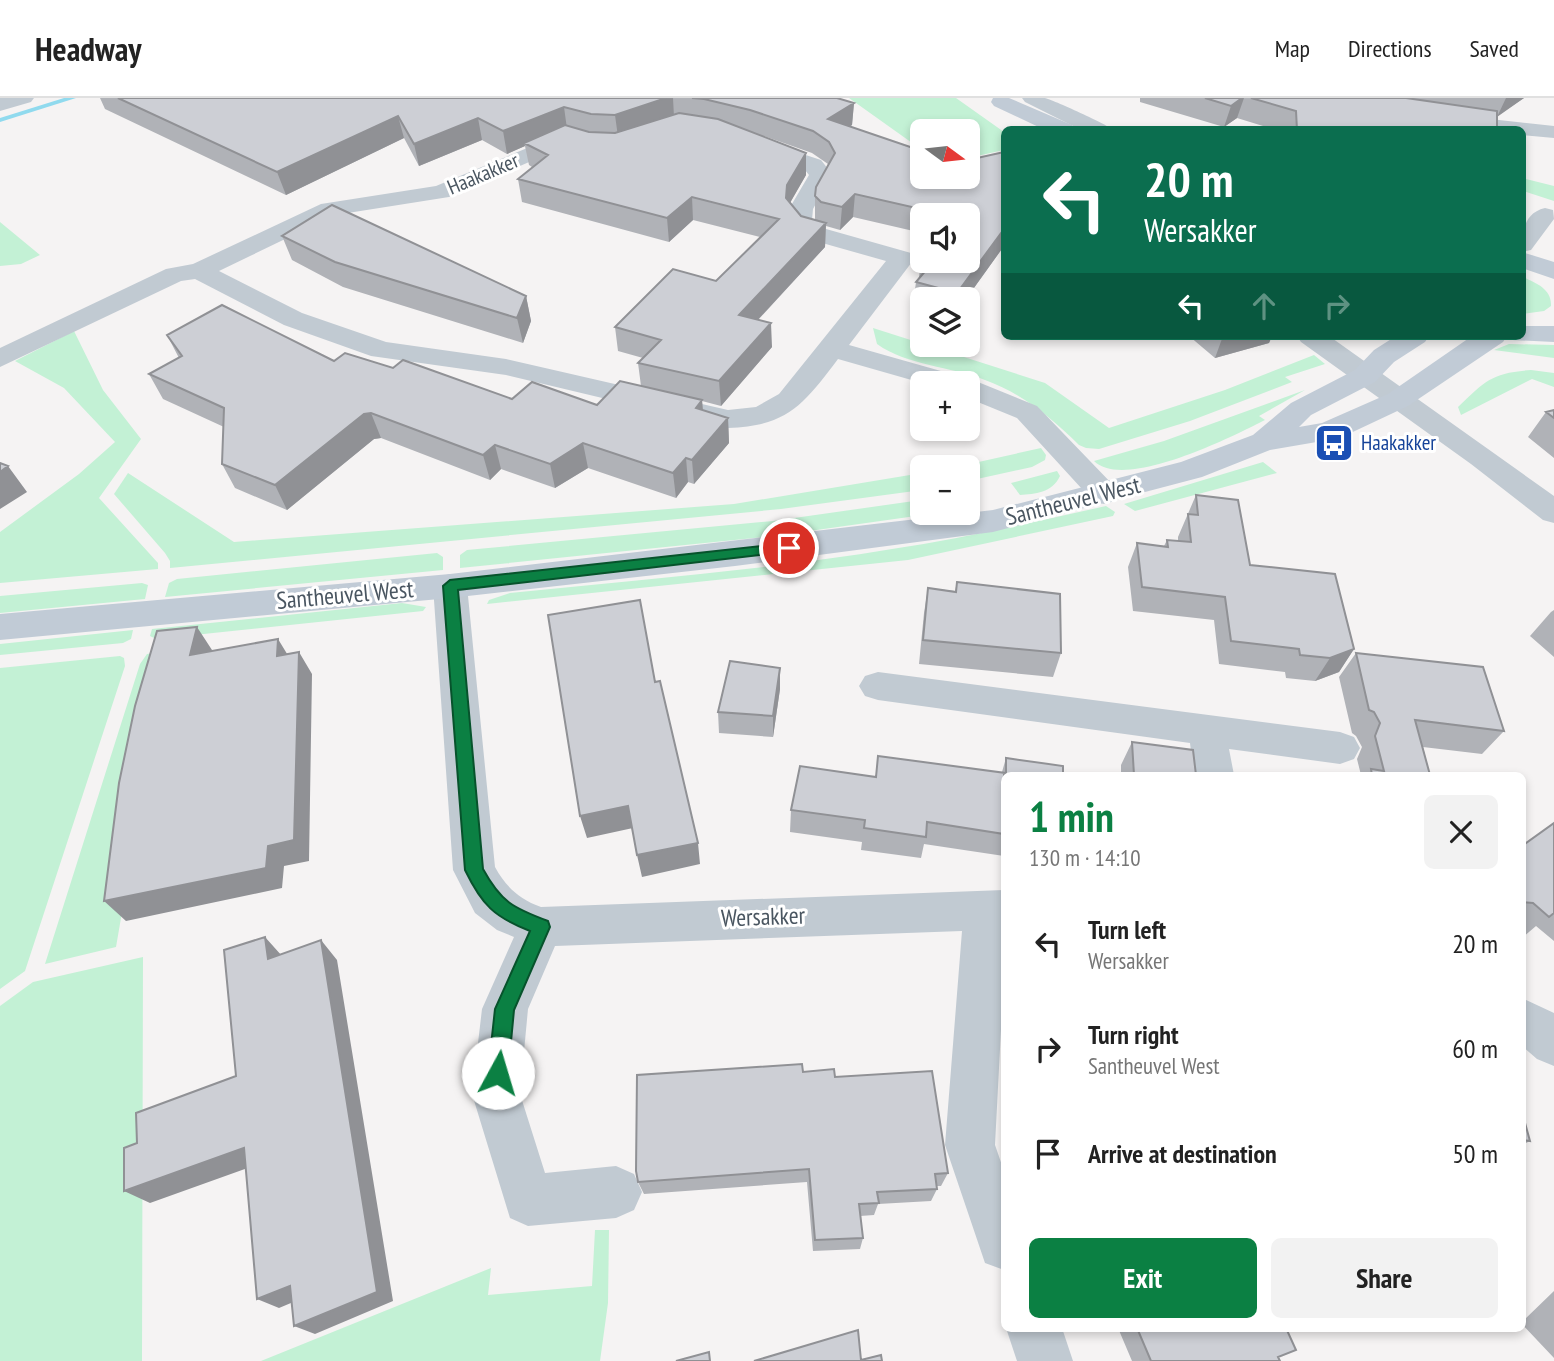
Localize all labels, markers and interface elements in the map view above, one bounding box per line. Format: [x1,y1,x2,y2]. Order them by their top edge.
text: Headway [35,27,142,70]
text: Map [1275,33,1310,64]
text: Directions [1348,33,1432,64]
text: Saved [1470,33,1519,64]
north arrow [910,119,980,189]
map controls [910,119,980,525]
street label: Haakakker [443,146,523,201]
text: 20 m [1144,147,1233,211]
icon: left [1029,154,1120,245]
button: sound [910,203,980,273]
text: Wersakker [1144,209,1256,251]
button: layers [910,287,980,357]
icon: left [1172,287,1210,325]
icon: ahead [1245,287,1283,325]
icon: right [1318,287,1356,325]
button: + [910,371,980,441]
bus stop icon: Haakakker [1313,422,1355,464]
place label: Haakakker [1361,429,1436,456]
button: − [910,455,980,525]
street label: Santheuvel West [1003,469,1144,532]
pin [759,518,819,578]
icon: arrive [770,529,808,567]
street label: Santheuvel West [275,573,415,616]
text: 1 min [1029,789,1114,844]
button: close [1424,795,1498,869]
text: 130 m · 14:10 [1029,843,1141,872]
street label: Wersakker [720,900,806,933]
text: Turn left [1088,913,1166,946]
icon: left [1029,925,1067,963]
text: 20 m [1452,927,1498,960]
text: Wersakker [1088,946,1169,975]
text: Turn right [1088,1018,1179,1051]
icon: right [1029,1030,1067,1068]
text: 60 m [1452,1032,1498,1065]
position arrow [461,1036,535,1110]
text: Santheuvel West [1088,1051,1220,1080]
icon: arrive [1029,1135,1067,1173]
text: Arrive at destination [1088,1137,1277,1170]
text: 50 m [1452,1137,1498,1170]
button: Exit [1029,1238,1257,1318]
button: Share [1271,1238,1498,1318]

